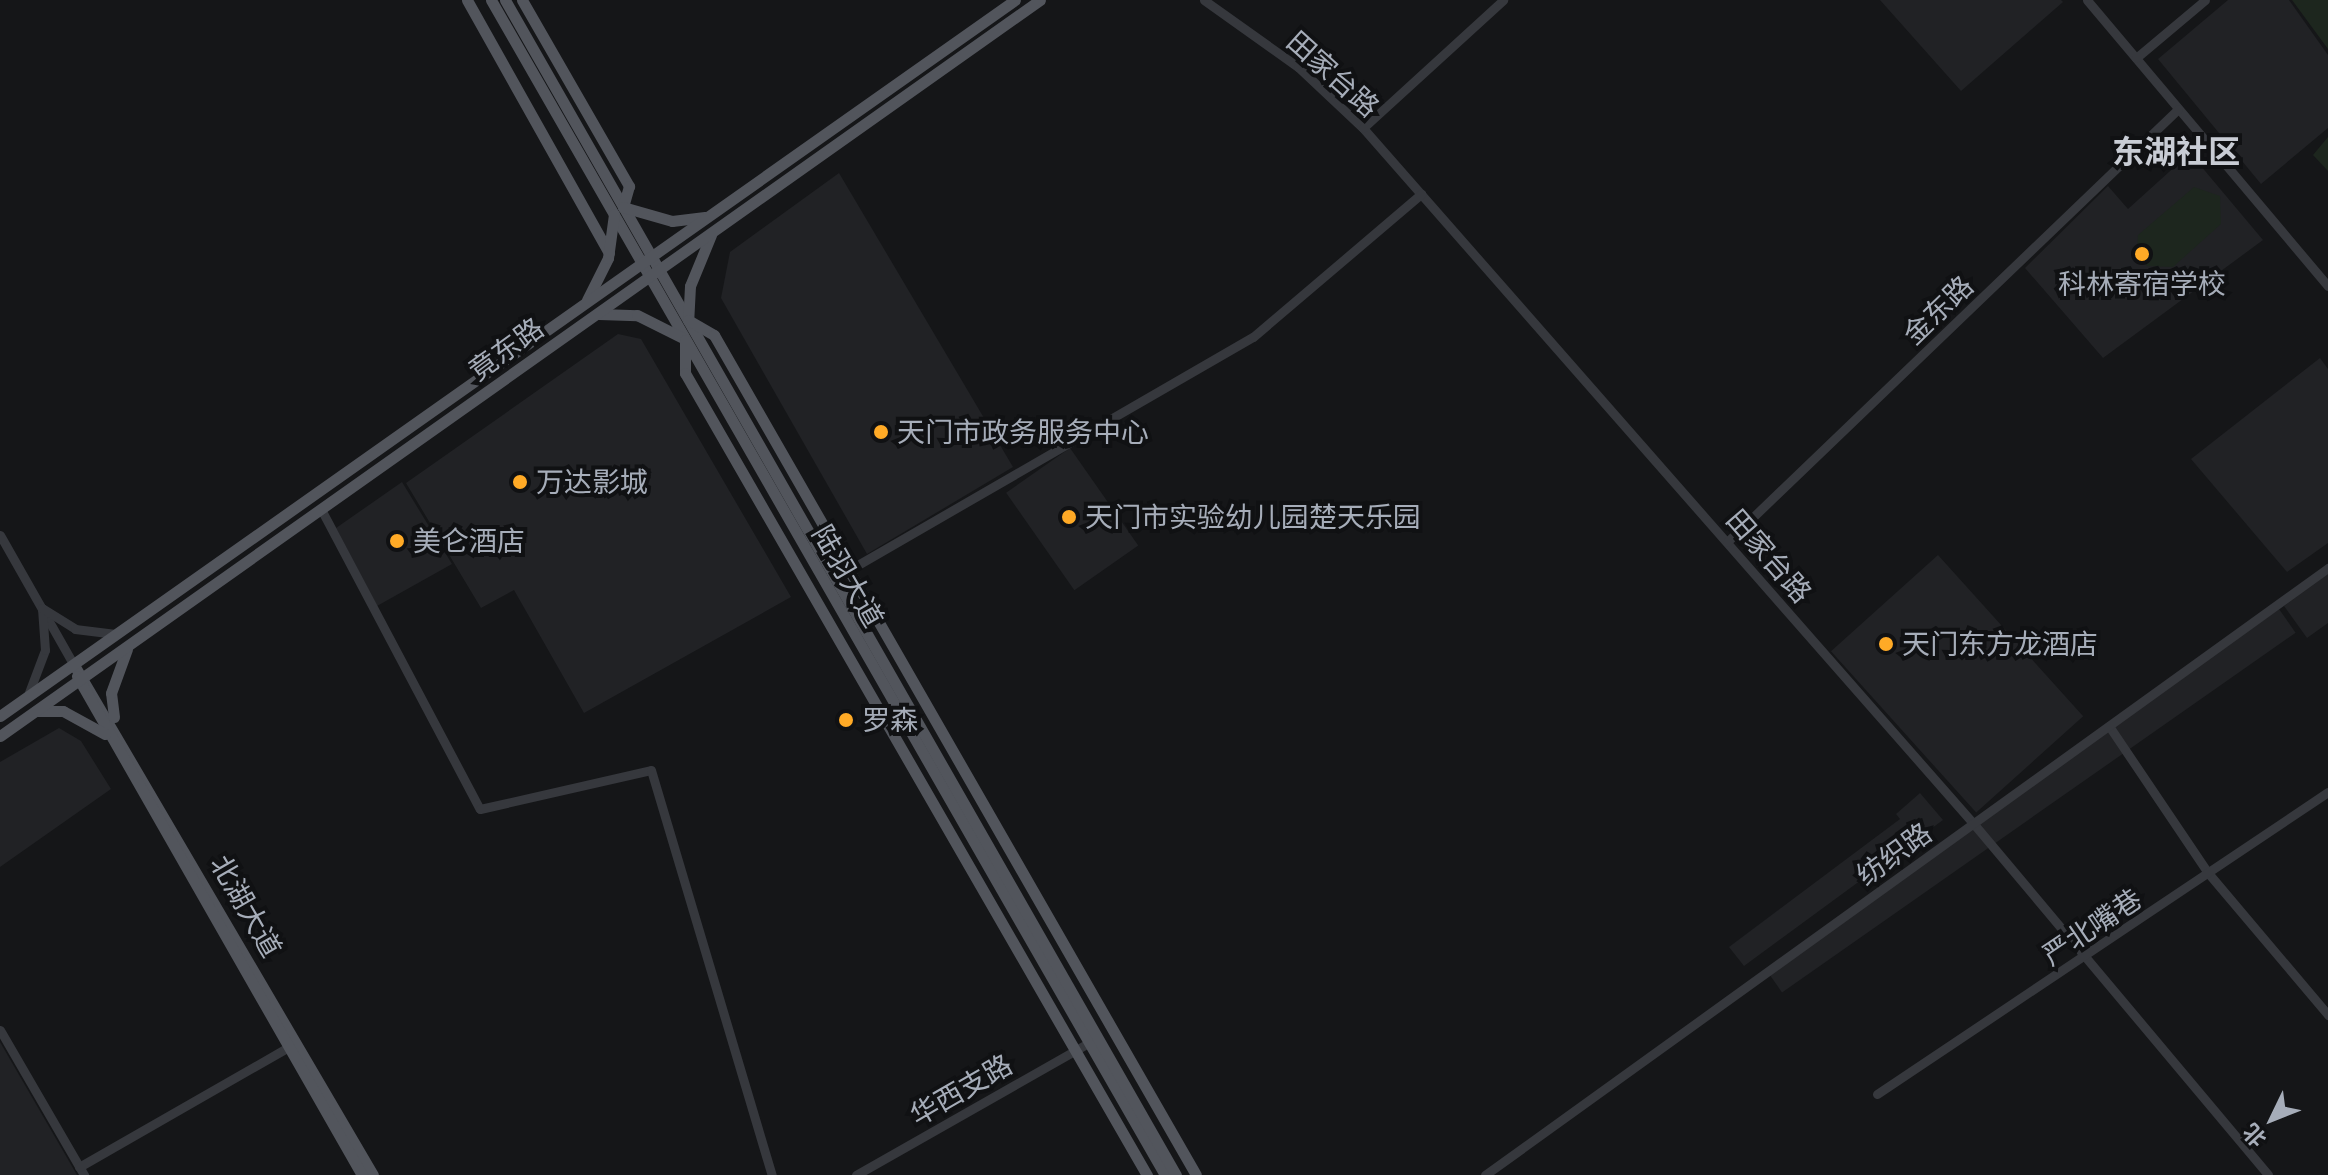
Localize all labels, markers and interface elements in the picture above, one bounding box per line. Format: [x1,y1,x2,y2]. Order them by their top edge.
street label: 田家台路 [1280,24,1386,124]
district label: 东湖社区 [2112,132,2240,170]
marker: 科林寄宿学校 [2133,245,2151,263]
place label: 科林寄宿学校 [2058,267,2226,301]
street label: 金东路 [1896,269,1980,351]
street label: 竟东路 [462,311,550,387]
place label: 天门市政务服务中心 [897,415,1149,449]
marker: 天门市政务服务中心 [872,423,890,441]
place label: 万达影城 [536,465,648,499]
marker: 万达影城 [511,473,529,491]
place label: 天门市实验幼儿园楚天乐园 [1085,500,1421,534]
street label: 田家台路 [1720,503,1818,609]
marker: 天门市实验幼儿园楚天乐园 [1060,508,1078,526]
street label: 陆羽大道 [805,519,891,633]
place label: 美仑酒店 [413,524,525,558]
marker: 美仑酒店 [388,532,406,550]
place label: 天门东方龙酒店 [1902,627,2098,661]
marker: 天门东方龙酒店 [1877,635,1895,653]
place label: 罗森 [862,703,918,737]
marker: 罗森 [837,711,855,729]
street label: 纺织路 [1850,816,1938,892]
street label: 北湖大道 [203,849,289,963]
street label: 严北嘴巷 [2036,882,2148,972]
street label: 华西支路 [904,1047,1018,1133]
north arrow [2232,1079,2312,1159]
text: 北 [2235,1116,2274,1155]

